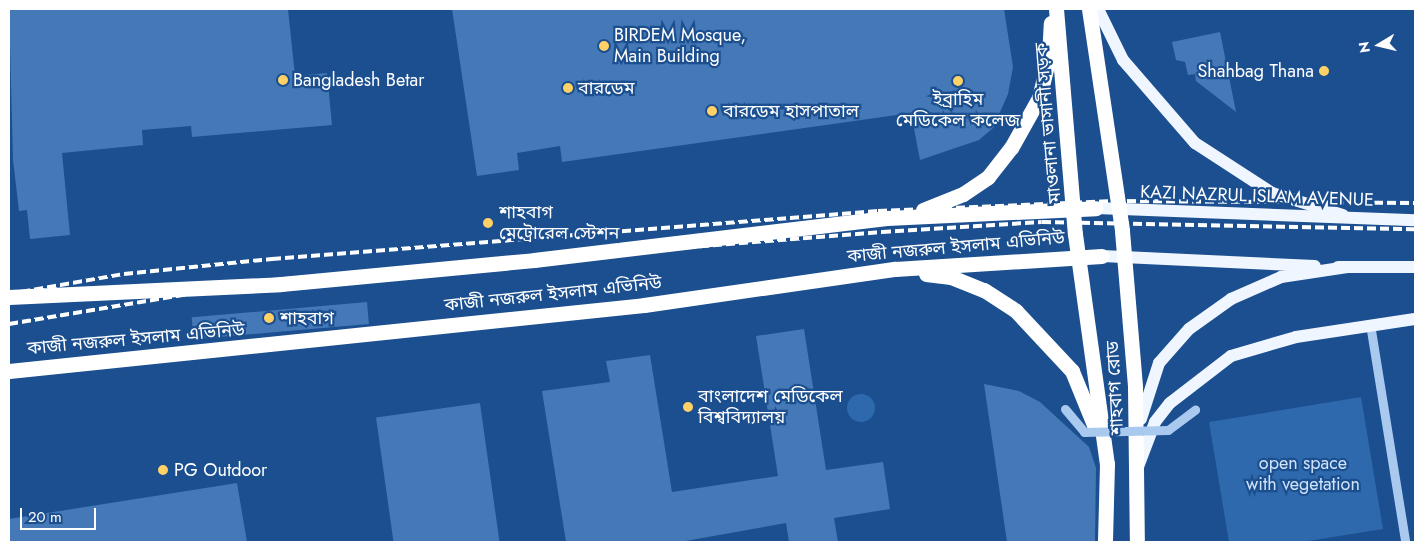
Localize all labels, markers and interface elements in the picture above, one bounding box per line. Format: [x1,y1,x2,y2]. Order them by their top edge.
north arrow [1354,20,1404,70]
place label: BIRDEM Mosque, Main Building [614,25,746,68]
marker: BIRDEM Mosque, Main Building [598,40,610,52]
text: N [1353,40,1375,54]
street label: মাওলানা ভাসানী সড়ক [1030,42,1066,204]
place label: Shahbag Thana [1197,60,1314,82]
marker: Shahbag Thana [1318,65,1330,77]
place label: Bangladesh Betar [293,69,424,91]
marker: Bangladesh Betar [277,74,289,86]
marker: ইব্রাহিম মেডিকেল কলেজ [952,75,964,87]
place label: বারডেম [578,77,635,99]
marker: বারডেম [562,82,574,94]
place label: ইব্রাহিম মেডিকেল কলেজ [896,89,1020,132]
place label: বারডেম হাসপাতাল [723,100,859,122]
marker: বারডেম হাসপাতাল [705,104,719,118]
street label: KAZI NAZRUL ISLAM AVENUE [1140,181,1374,211]
place label: শাহবাগ মেট্রোরেল স্টেশন [499,202,619,244]
marker: শাহবাগ মেট্রোরেল স্টেশন [481,216,495,230]
street label: কাজী নজরুল ইসলাম এভিনিউ [846,227,1066,267]
street label: কাজী নজরুল ইসলাম এভিনিউ [443,272,663,316]
place label: শাহবাগ [280,307,334,329]
marker: শাহবাগ [262,311,276,325]
street label: কাজী নজরুল ইসলাম এভিনিউ [26,319,246,359]
street label: শাহবাগ রোড [1102,340,1128,436]
place label: বাংলাদেশ মেডিকেল বিশ্ববিদ্যালয় [698,386,843,428]
marker: বাংলাদেশ মেডিকেল বিশ্ববিদ্যালয় [682,401,694,413]
park label: open space with vegetation [1246,453,1360,496]
place label: PG Outdoor [174,459,267,481]
marker: PG Outdoor [156,463,170,477]
scale bar [22,498,99,530]
text: 20 m [28,506,62,528]

